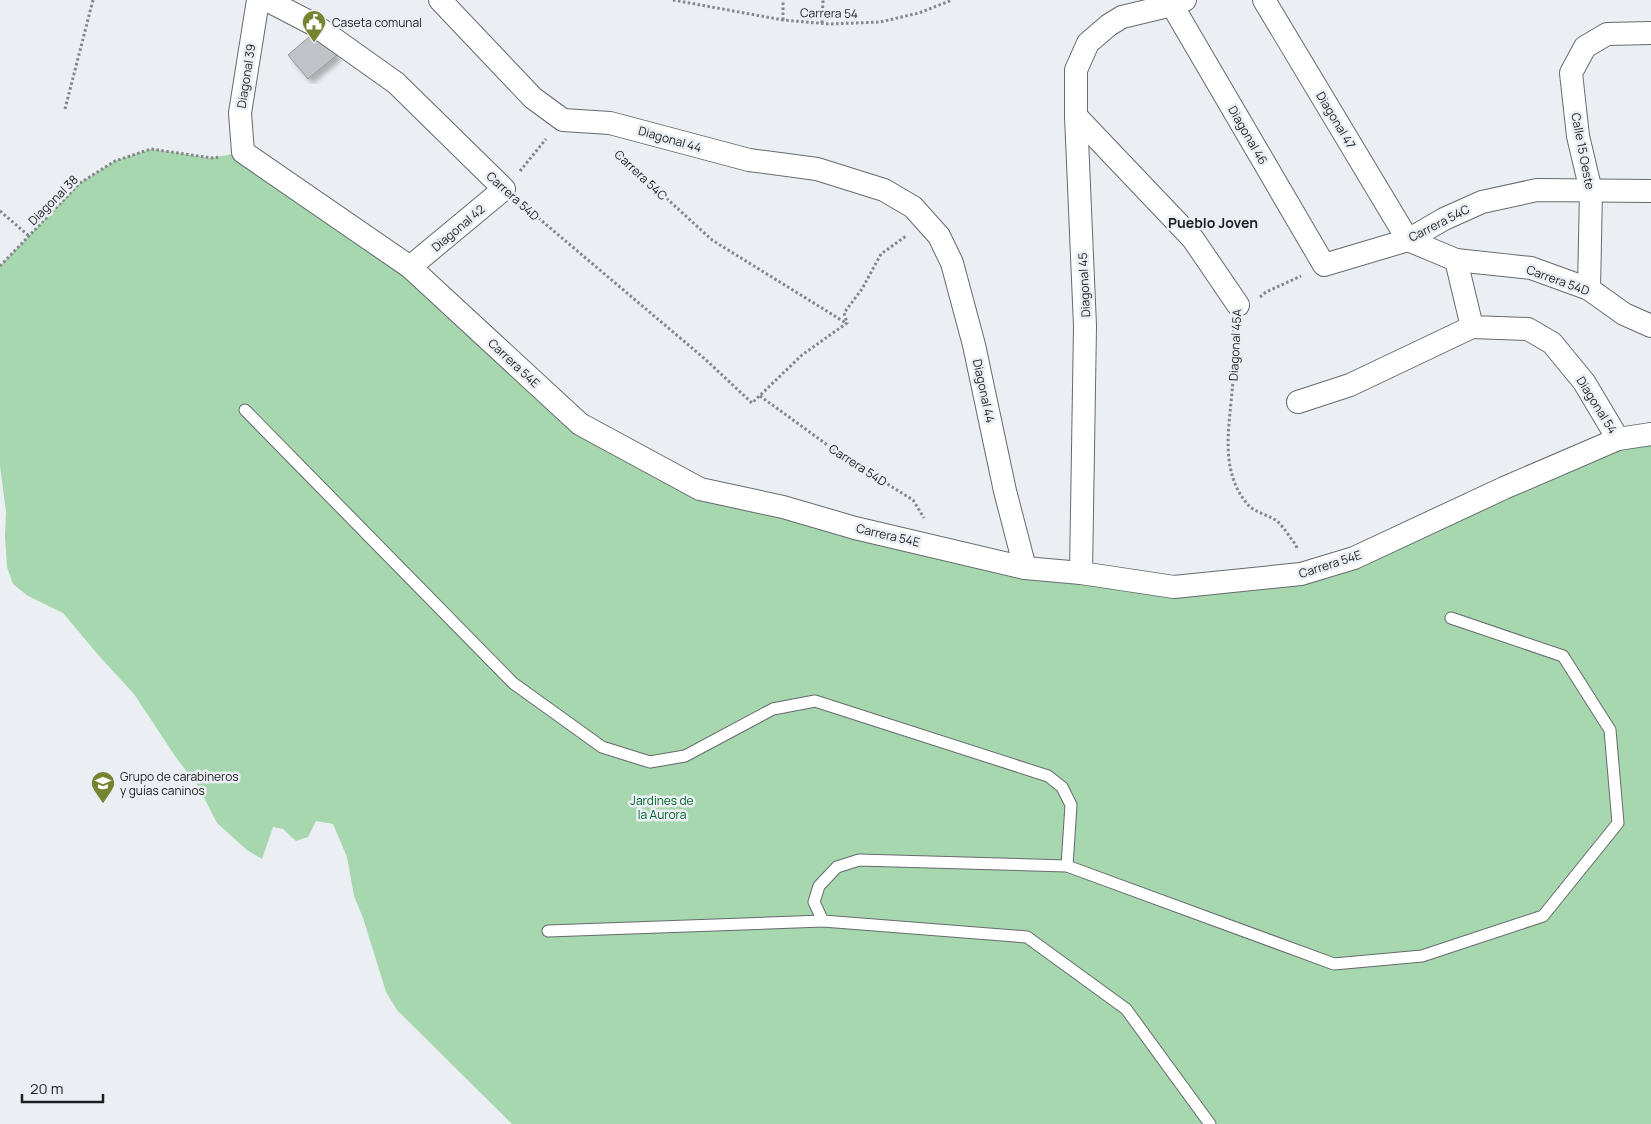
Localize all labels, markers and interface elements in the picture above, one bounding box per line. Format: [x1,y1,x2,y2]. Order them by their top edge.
street label: Carrera 54 [800,4,858,22]
public building icon: Caseta comunal [301,9,327,43]
place label: Caseta comunal [332,14,422,31]
street label: Diagonal 39 [233,43,259,109]
street label: Diagonal 47 [1312,88,1360,152]
street label: Diagonal 46 [1224,102,1272,168]
street label: Calle 15 Oeste [1567,111,1599,191]
street label: Diagonal 44 [636,122,704,156]
street label: Carrera 54C [611,146,671,204]
street label: Carrera 54D [483,168,543,224]
street label: Diagonal 38 [24,171,82,229]
street label: Carrera 54C [1405,200,1473,246]
street label: Diagonal 42 [428,201,488,255]
district label: Pueblo Joven [1168,213,1258,232]
street label: Diagonal 45 [1074,252,1094,318]
street label: Carrera 54D [1524,261,1592,299]
street label: Diagonal 45A [1225,308,1245,382]
street label: Carrera 54E [485,335,544,391]
street label: Diagonal 44 [969,357,999,425]
street label: Diagonal 54 [1573,373,1621,437]
street label: Carrera 54D [826,440,890,490]
street label: Carrera 54E [855,519,922,551]
street label: Carrera 54E [1297,546,1364,582]
place label: Grupo de carabineros y guías caninos [120,768,239,799]
school or university icon: Grupo de carabineros y guías caninos [90,770,116,804]
park label: Jardines de la Aurora [630,792,694,823]
scale bar [22,1072,104,1104]
text: 20 m [30,1078,63,1099]

